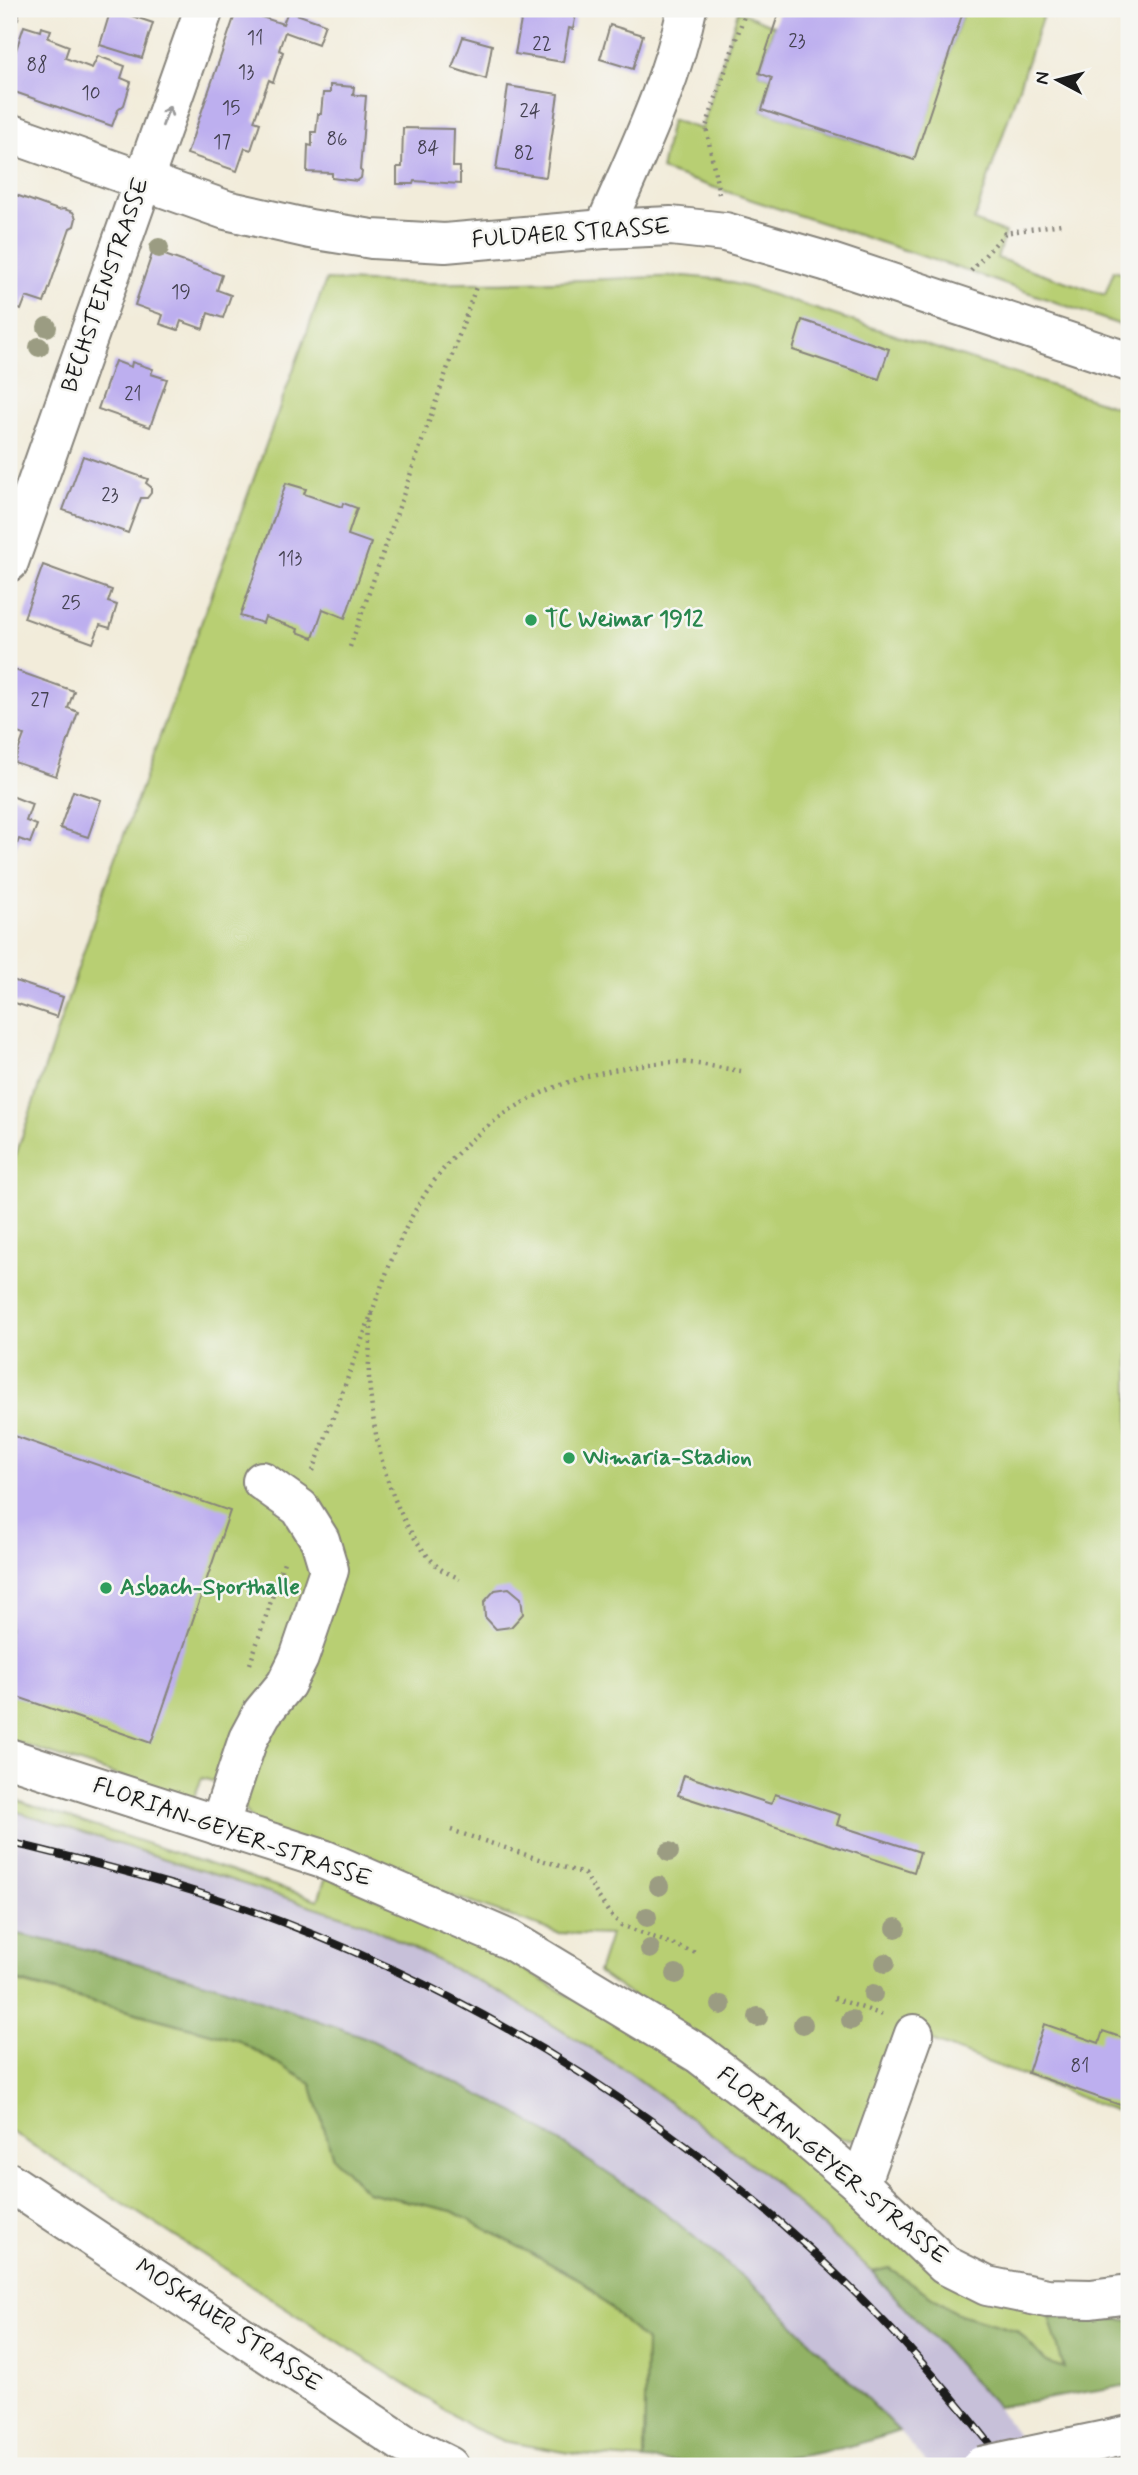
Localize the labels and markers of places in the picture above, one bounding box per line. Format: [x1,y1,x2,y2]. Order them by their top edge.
place label: TC Weimar 1912 [545,605,704,635]
marker: TC Weimar 1912 [523,612,539,628]
place label: Wimaria-Stadion [582,1443,752,1473]
marker: Wimaria-Stadion [561,1450,577,1466]
place label: Asbach-Sporthalle [120,1573,300,1603]
marker: Asbach-Sporthalle [98,1580,114,1596]

